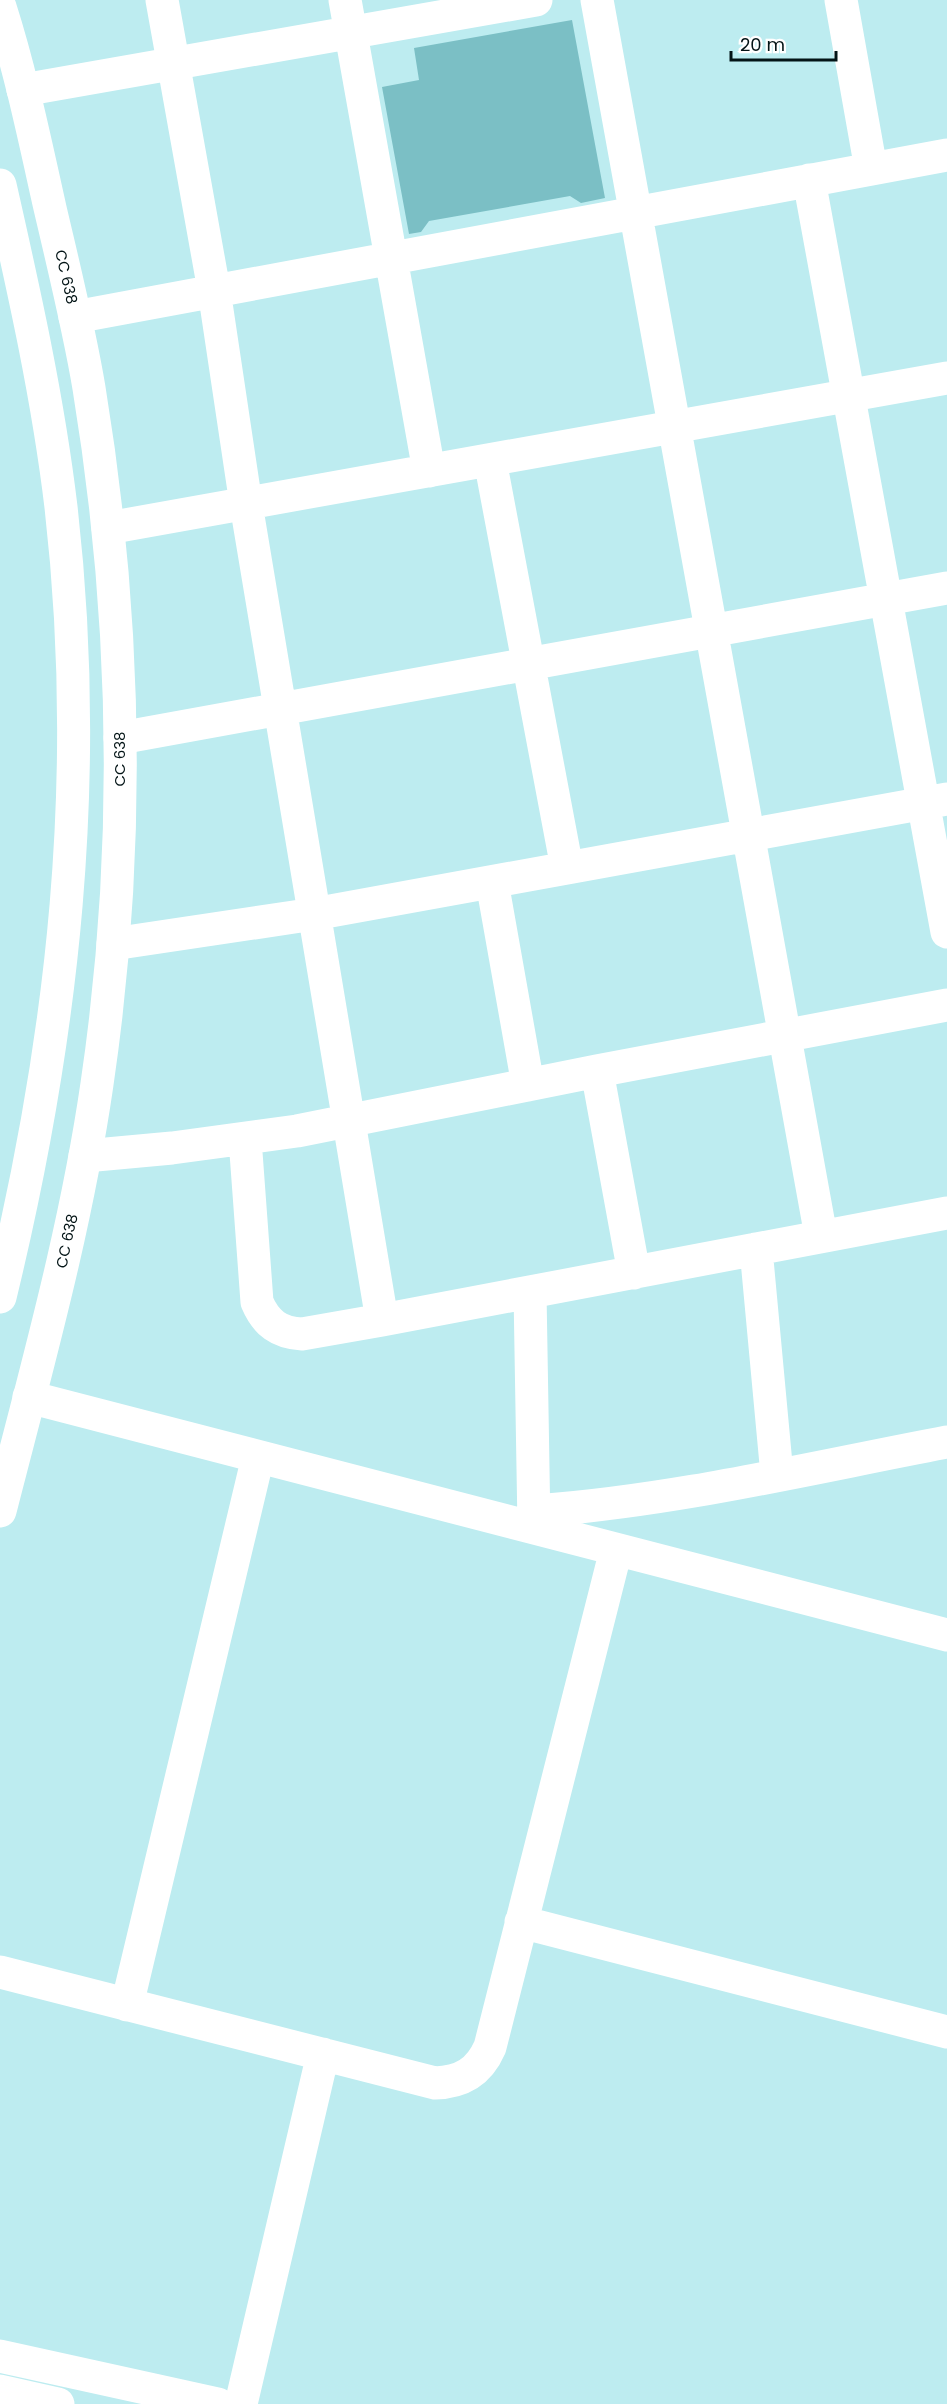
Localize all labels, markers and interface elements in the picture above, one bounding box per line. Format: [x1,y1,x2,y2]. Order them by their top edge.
scale bar [731,24,836,62]
text: 20 m [740,32,785,57]
street label: CC 638 [50,248,83,306]
street label: CC 638 [109,732,130,787]
street label: CC 638 [51,1212,82,1270]

